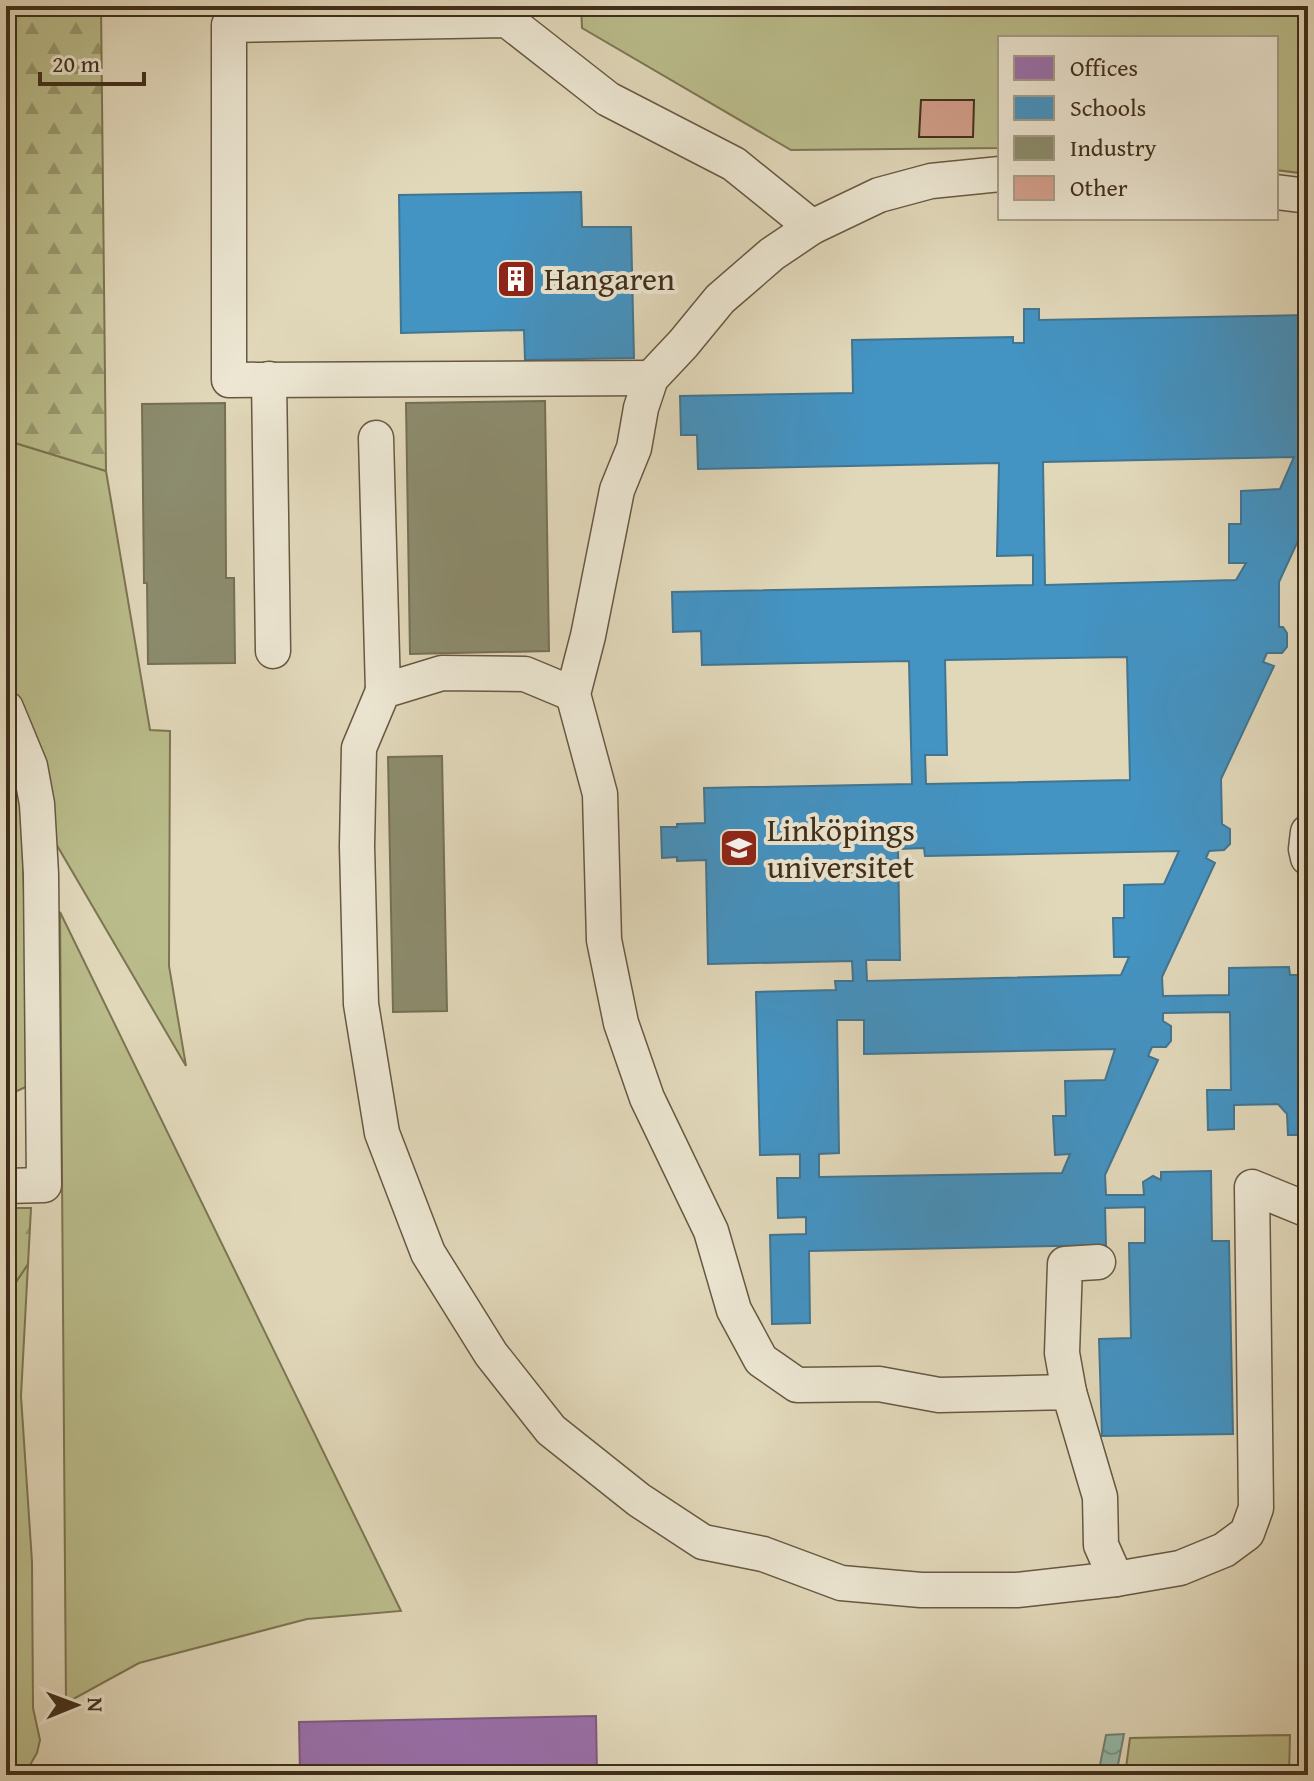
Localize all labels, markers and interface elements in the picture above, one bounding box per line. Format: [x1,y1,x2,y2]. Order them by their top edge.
scale bar [40,36,144,86]
legend [998,36,1278,220]
text: 20 m [52,46,100,81]
text: Offices [1070,50,1138,85]
text: Schools [1070,90,1146,125]
text: Industry [1070,130,1157,165]
text: Other [1070,170,1128,205]
place label: Hangaren [544,255,675,302]
building icon: Hangaren [495,258,537,300]
place label: Linköpings universitet [767,806,915,890]
school or university icon: Linköpings universitet [718,827,760,869]
north arrow [36,1665,116,1745]
text: N [80,1697,112,1713]

